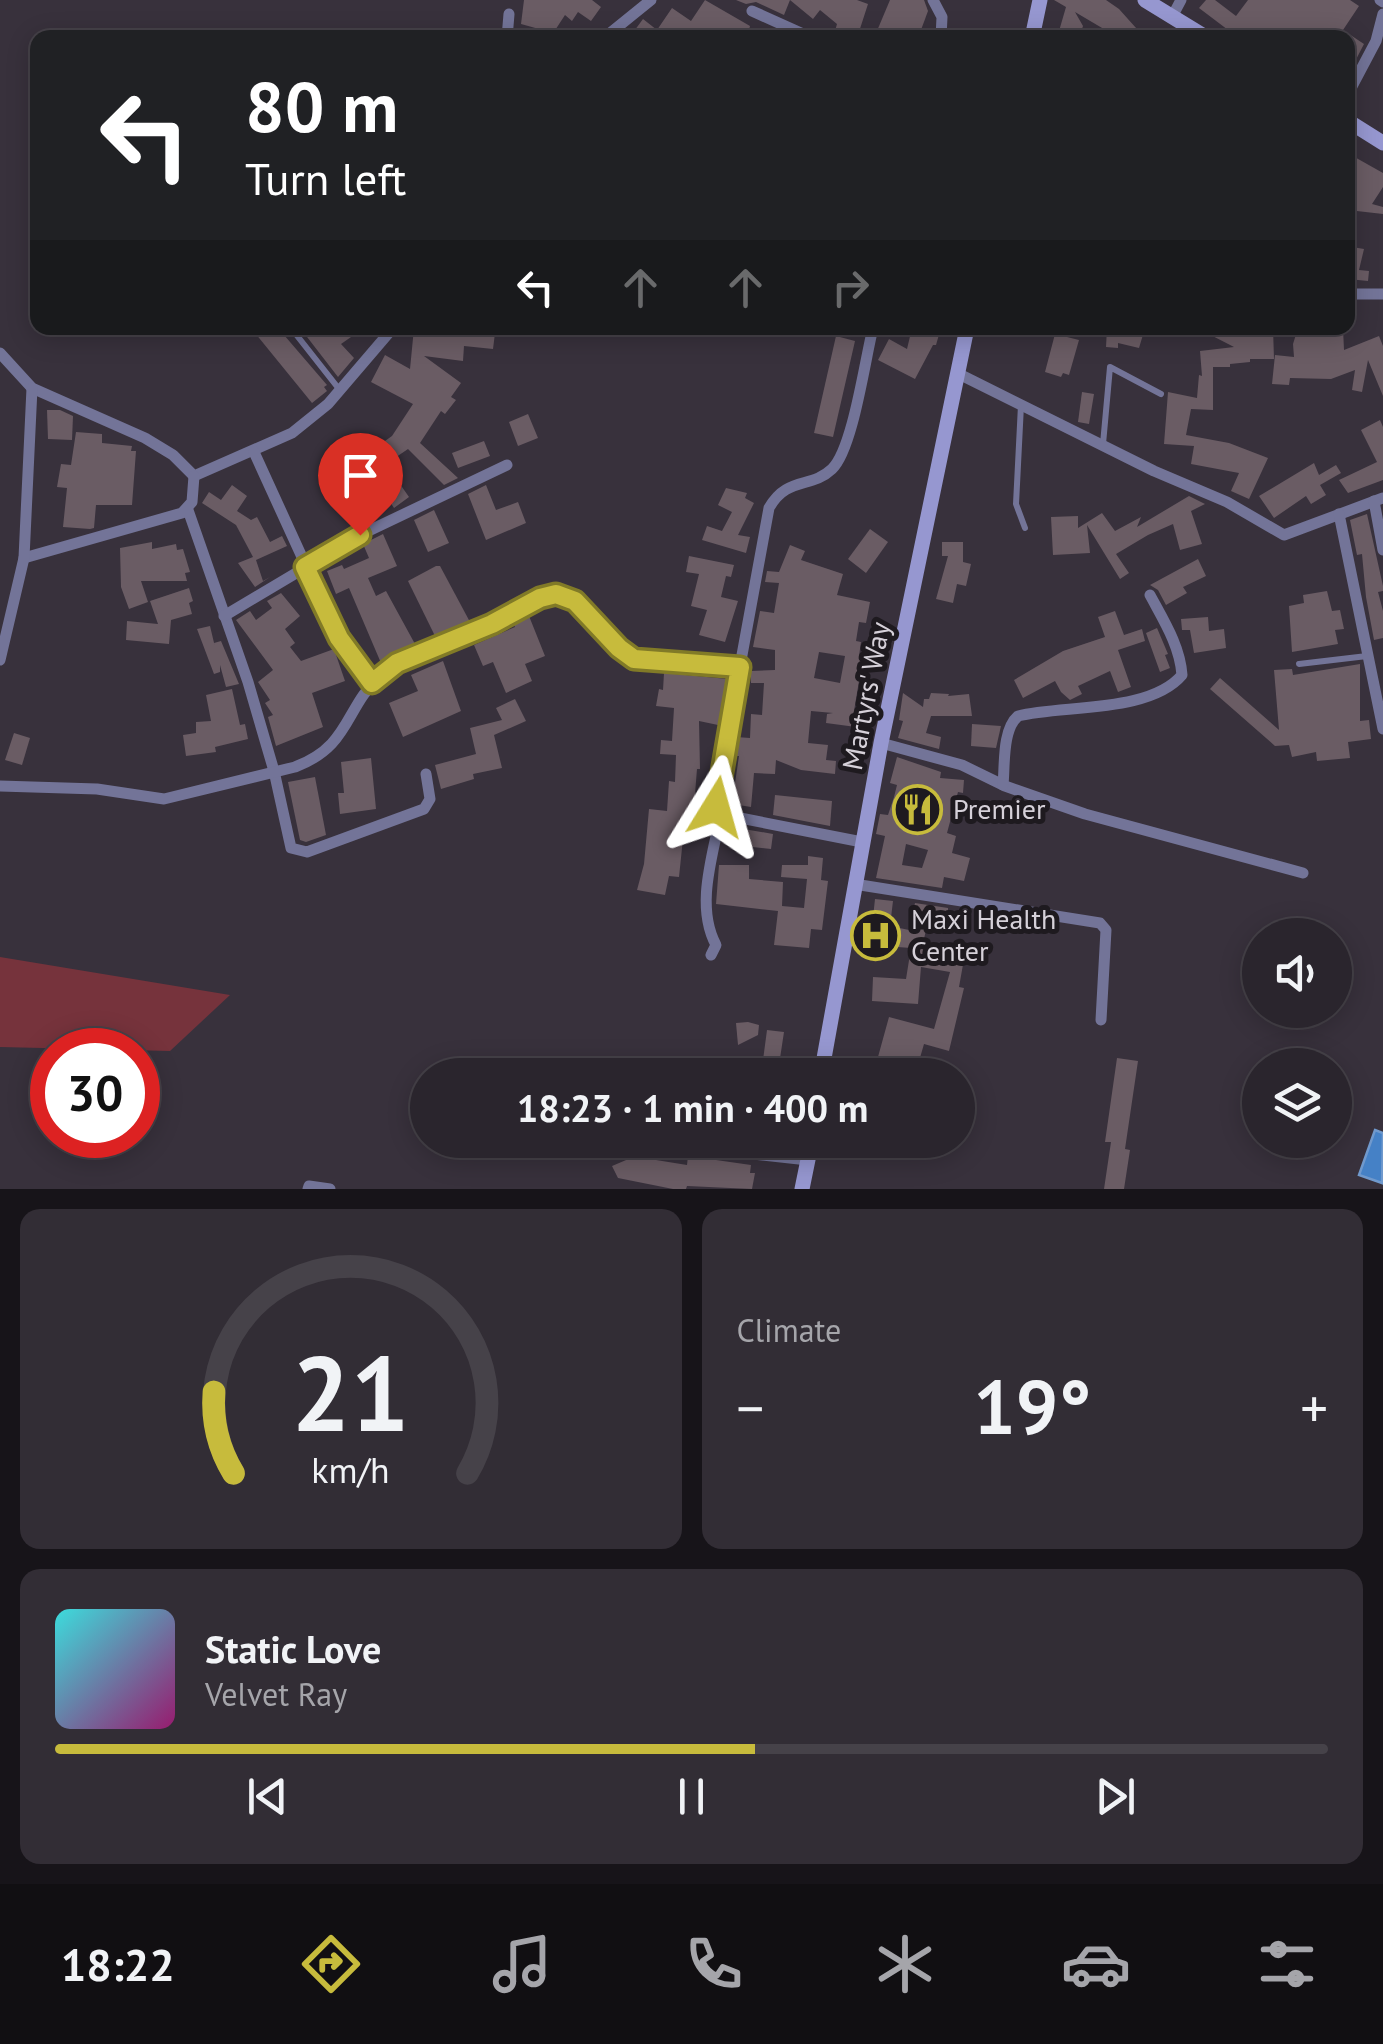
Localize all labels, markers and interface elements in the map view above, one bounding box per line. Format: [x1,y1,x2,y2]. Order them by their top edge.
text: 80 m [245,61,398,151]
icon: left [80,70,210,200]
text: Turn left [245,149,406,207]
icon: left [508,260,563,315]
icon: ahead [613,260,668,315]
icon: ahead [718,260,773,315]
icon: right [823,260,878,315]
pin [318,433,403,536]
icon: arrive [333,448,388,503]
street label: Martyrs' Way [833,619,898,773]
position arrow [664,755,768,859]
restaurant icon: Premier [892,783,944,835]
place label: Premier [953,790,1046,827]
place label: Maxi Health Center [911,900,1056,969]
hospital icon: Maxi Health Center [850,909,902,961]
map controls [1242,918,1352,1158]
button: sound [1242,918,1352,1028]
speed limit sign: 30 [30,1028,160,1158]
button: layers [1242,1048,1352,1158]
text: 18:23 · 1 min · 400 m [517,1083,868,1132]
text: Climate [737,1309,841,1351]
text: 21 [292,1325,410,1460]
text: 19° [973,1358,1091,1455]
text: − [737,1372,764,1443]
text: + [1300,1372,1328,1443]
text: km/h [312,1447,390,1493]
text: Static Love [205,1624,381,1673]
text: Velvet Ray [205,1673,347,1715]
icon: previous [240,1769,295,1824]
icon: pause [664,1769,719,1824]
icon: next [1088,1769,1143,1824]
icon: directions [296,1929,366,1999]
icon: music [487,1929,557,1999]
icon: phone [679,1929,749,1999]
icon: climate [870,1929,940,1999]
icon: car [1061,1929,1131,1999]
icon: filters [1252,1929,1322,1999]
text: 18:22 [61,1935,175,1993]

